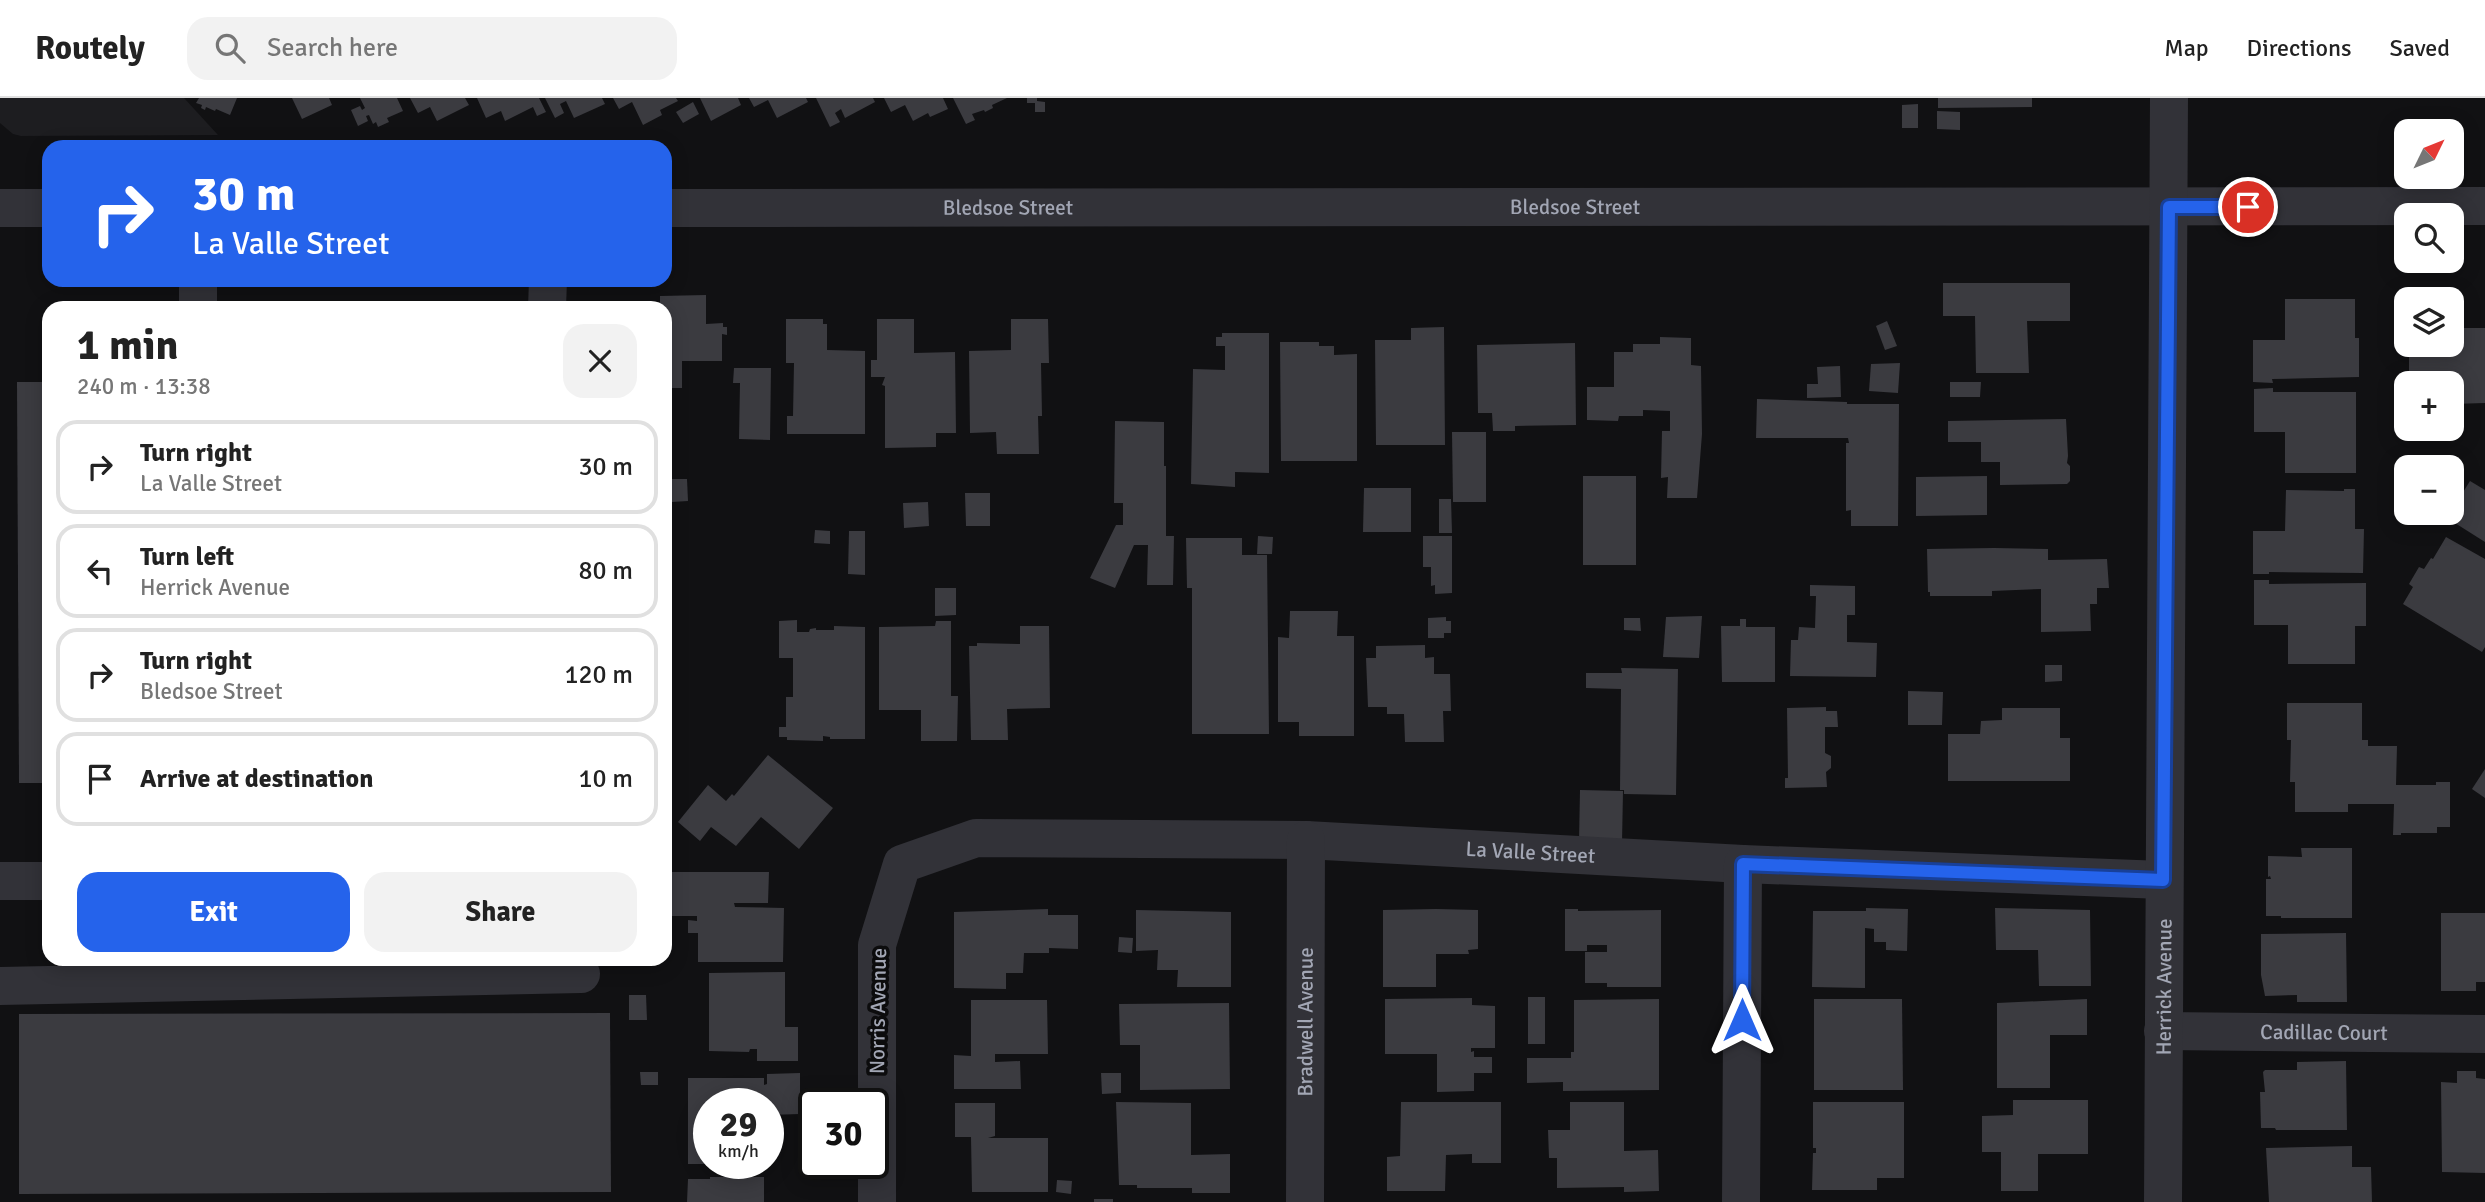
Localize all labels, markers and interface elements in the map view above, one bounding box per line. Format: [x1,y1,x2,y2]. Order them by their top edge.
search box [187,17,677,80]
text: Routely [35,28,145,69]
icon: search [211,29,249,67]
text: Search here [267,32,398,64]
text: Map [2164,33,2209,63]
text: Directions [2247,33,2352,63]
text: Saved [2390,33,2450,63]
north arrow [2394,119,2464,189]
map controls [2394,119,2464,525]
text: 30 m [192,164,295,224]
icon: right [77,168,168,259]
pin [2218,177,2278,237]
icon: arrive [2229,188,2267,226]
street label: Bledsoe Street [1510,194,1640,220]
street label: Bledsoe Street [943,195,1073,221]
button: search [2394,203,2464,273]
text: La Valle Street [192,224,390,263]
button: layers [2394,287,2464,357]
text: 1 min [77,320,178,371]
button: close [563,324,637,398]
button: + [2394,371,2464,441]
text: 240 m · 13:38 [77,372,211,401]
text: Turn right [140,437,252,469]
icon: right [81,448,119,486]
text: 30 m [578,451,633,483]
button: − [2394,455,2464,525]
text: La Valle Street [140,469,282,498]
text: Turn left [140,541,234,573]
icon: left [81,552,119,590]
text: 80 m [578,555,633,587]
text: Herrick Avenue [140,573,290,602]
text: Turn right [140,645,252,677]
icon: right [81,656,119,694]
text: 120 m [564,659,633,691]
text: Bledsoe Street [140,677,283,706]
icon: arrive [81,760,119,798]
text: Arrive at destination [140,763,373,795]
text: 10 m [578,763,633,795]
street label: La Valle Street [1465,836,1596,869]
button: Exit [77,872,350,952]
button: Share [364,872,637,952]
street label: Herrick Avenue [2151,918,2178,1056]
street label: Bradwell Avenue [1292,947,1319,1097]
street label: Norris Avenue [864,948,892,1074]
position arrow [1705,983,1779,1057]
street label: Cadillac Court [2260,1019,2388,1046]
speed limit sign: 30 [798,1088,889,1179]
text: 29 [720,1103,757,1146]
text: km/h [718,1140,759,1162]

